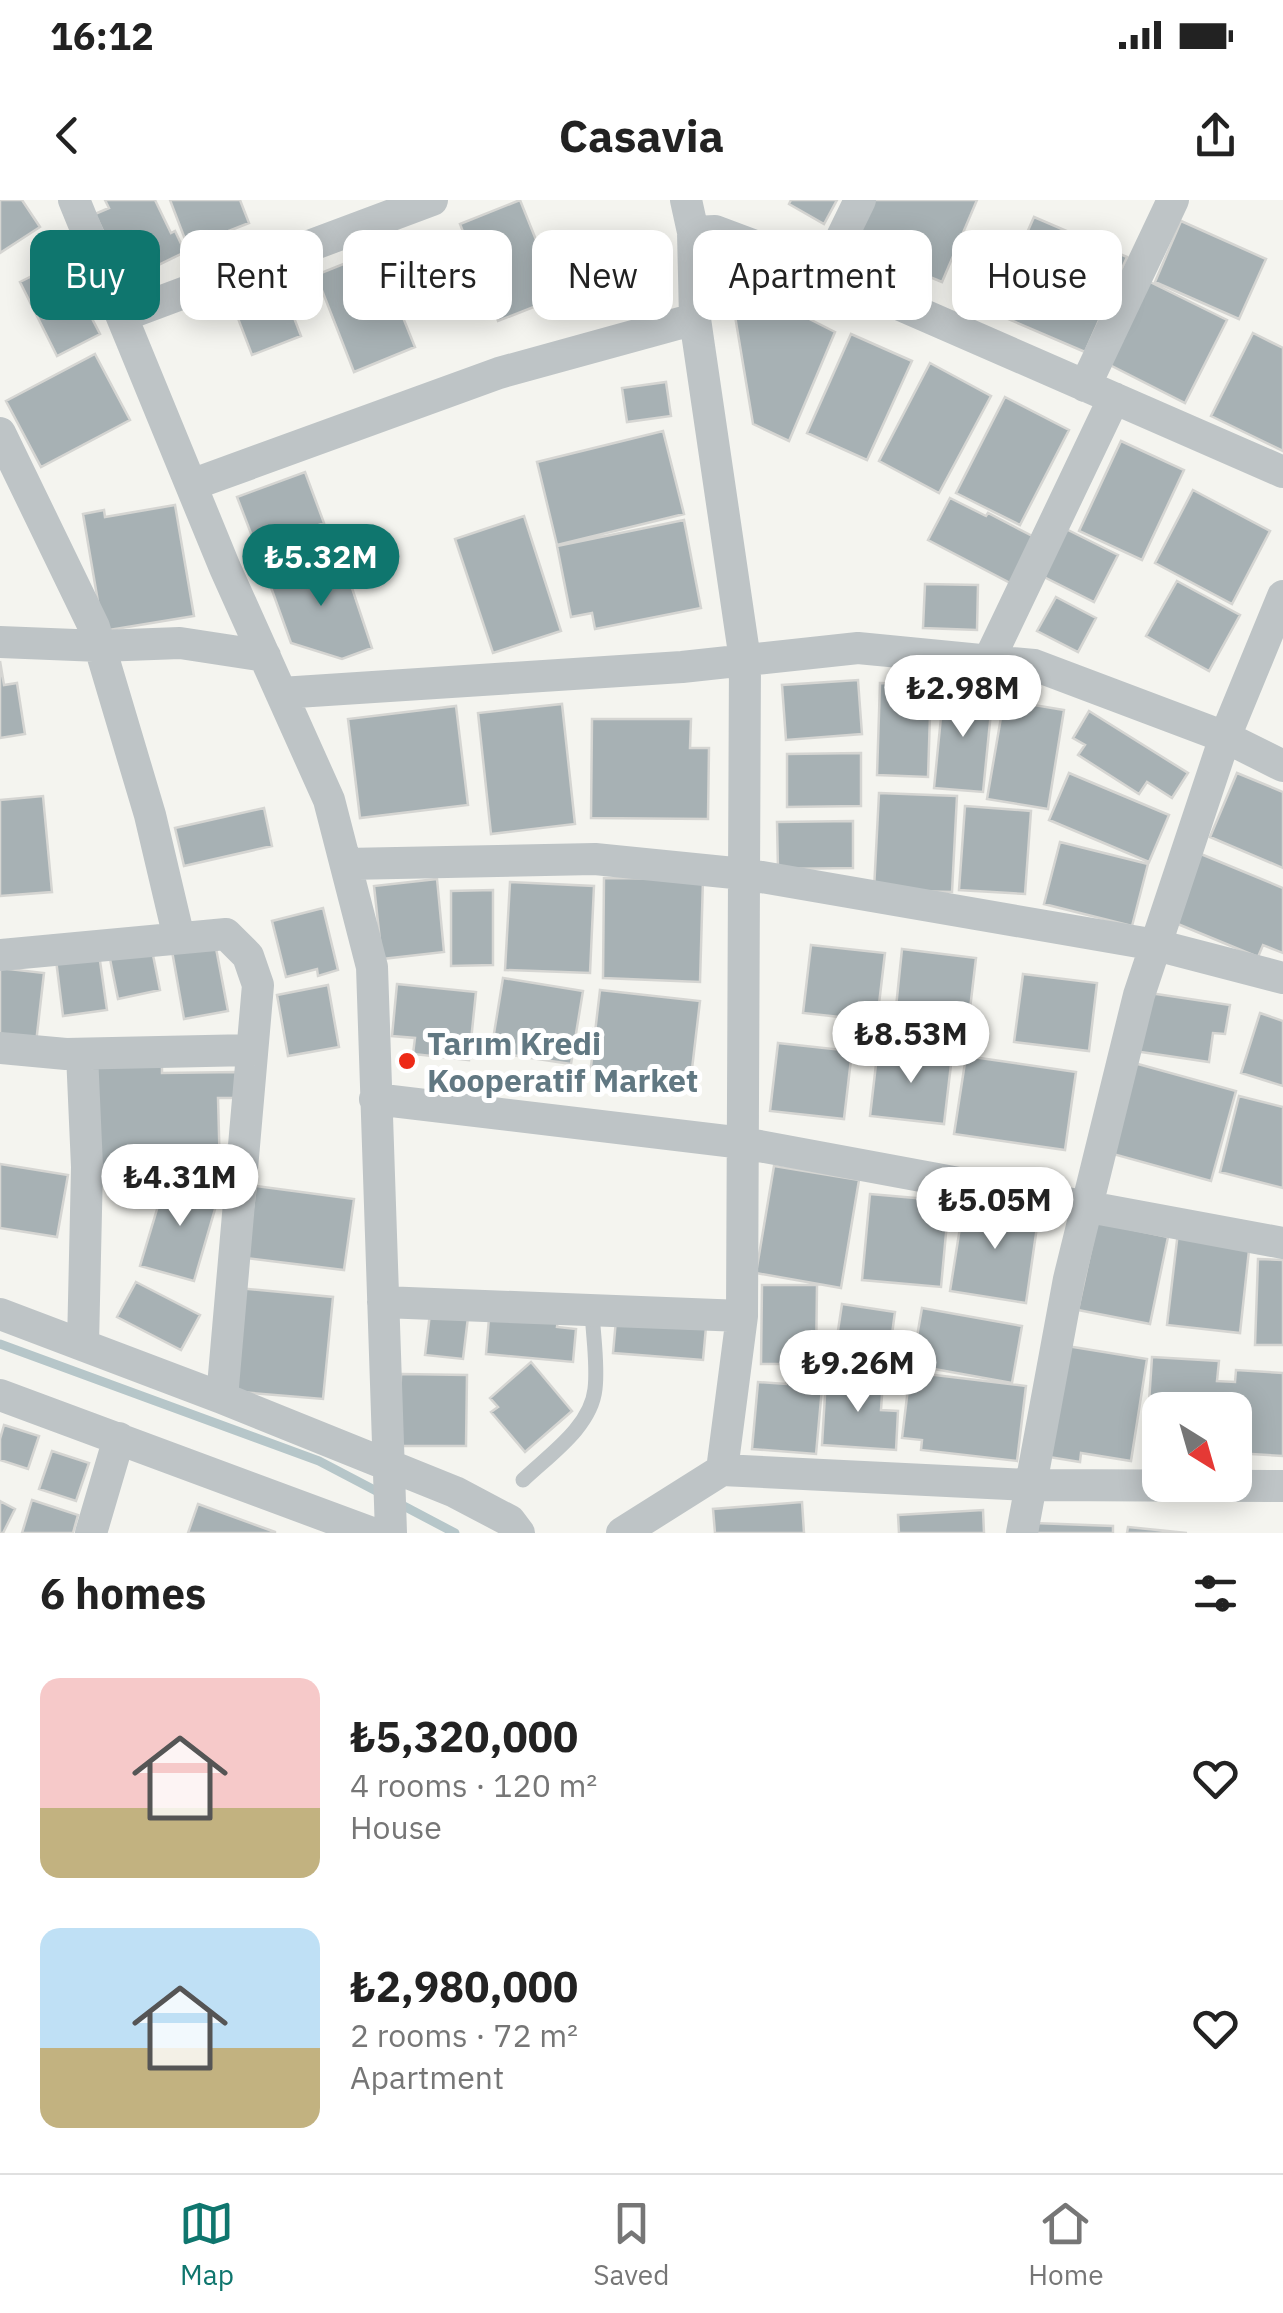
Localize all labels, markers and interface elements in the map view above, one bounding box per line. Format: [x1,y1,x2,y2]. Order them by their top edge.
text: 16:12 [50,11,154,60]
text: Casavia [559,106,724,164]
icon: back [40,108,95,163]
icon: share [1188,108,1243,163]
chip: Buy [30,230,160,320]
chip: Rent [180,230,323,320]
chip: Filters [343,230,512,320]
chip: New [532,230,673,320]
chip: Apartment [693,230,932,320]
chip: House [952,230,1122,320]
pin: ₺5.32M [240,524,402,609]
text: ₺5.32M [264,535,378,577]
pin: ₺2.98M [882,655,1044,740]
text: ₺2.98M [906,666,1020,708]
pin: ₺8.53M [830,1001,992,1086]
text: ₺8.53M [854,1012,968,1054]
place label: Tarım Kredi Kooperatif Market [427,1022,698,1101]
marker: Tarım Kredi Kooperatif Market [396,1050,418,1072]
pin: ₺4.31M [99,1144,261,1229]
text: ₺4.31M [123,1155,237,1197]
pin: ₺5.05M [914,1167,1076,1252]
text: ₺5.05M [938,1178,1052,1220]
pin: ₺9.26M [777,1330,939,1415]
text: ₺9.26M [801,1341,915,1383]
north arrow [1142,1392,1252,1502]
map controls [1142,1392,1252,1502]
text: 6 homes [40,1566,206,1621]
icon: filters [1188,1566,1243,1621]
text: ₺5,320,000 [350,1709,578,1764]
icon: home [120,1718,240,1838]
icon: heart [1188,1751,1243,1806]
text: 4 rooms · 120 m² [350,1764,597,1806]
text: House [350,1806,442,1848]
text: ₺2,980,000 [350,1959,578,2014]
icon: home [120,1968,240,2088]
icon: heart [1188,2001,1243,2056]
text: 2 rooms · 72 m² [350,2014,578,2056]
text: Apartment [350,2056,504,2098]
tab: Map [179,2196,234,2293]
tab: Saved [593,2196,669,2293]
tab: Home [1028,2196,1104,2293]

